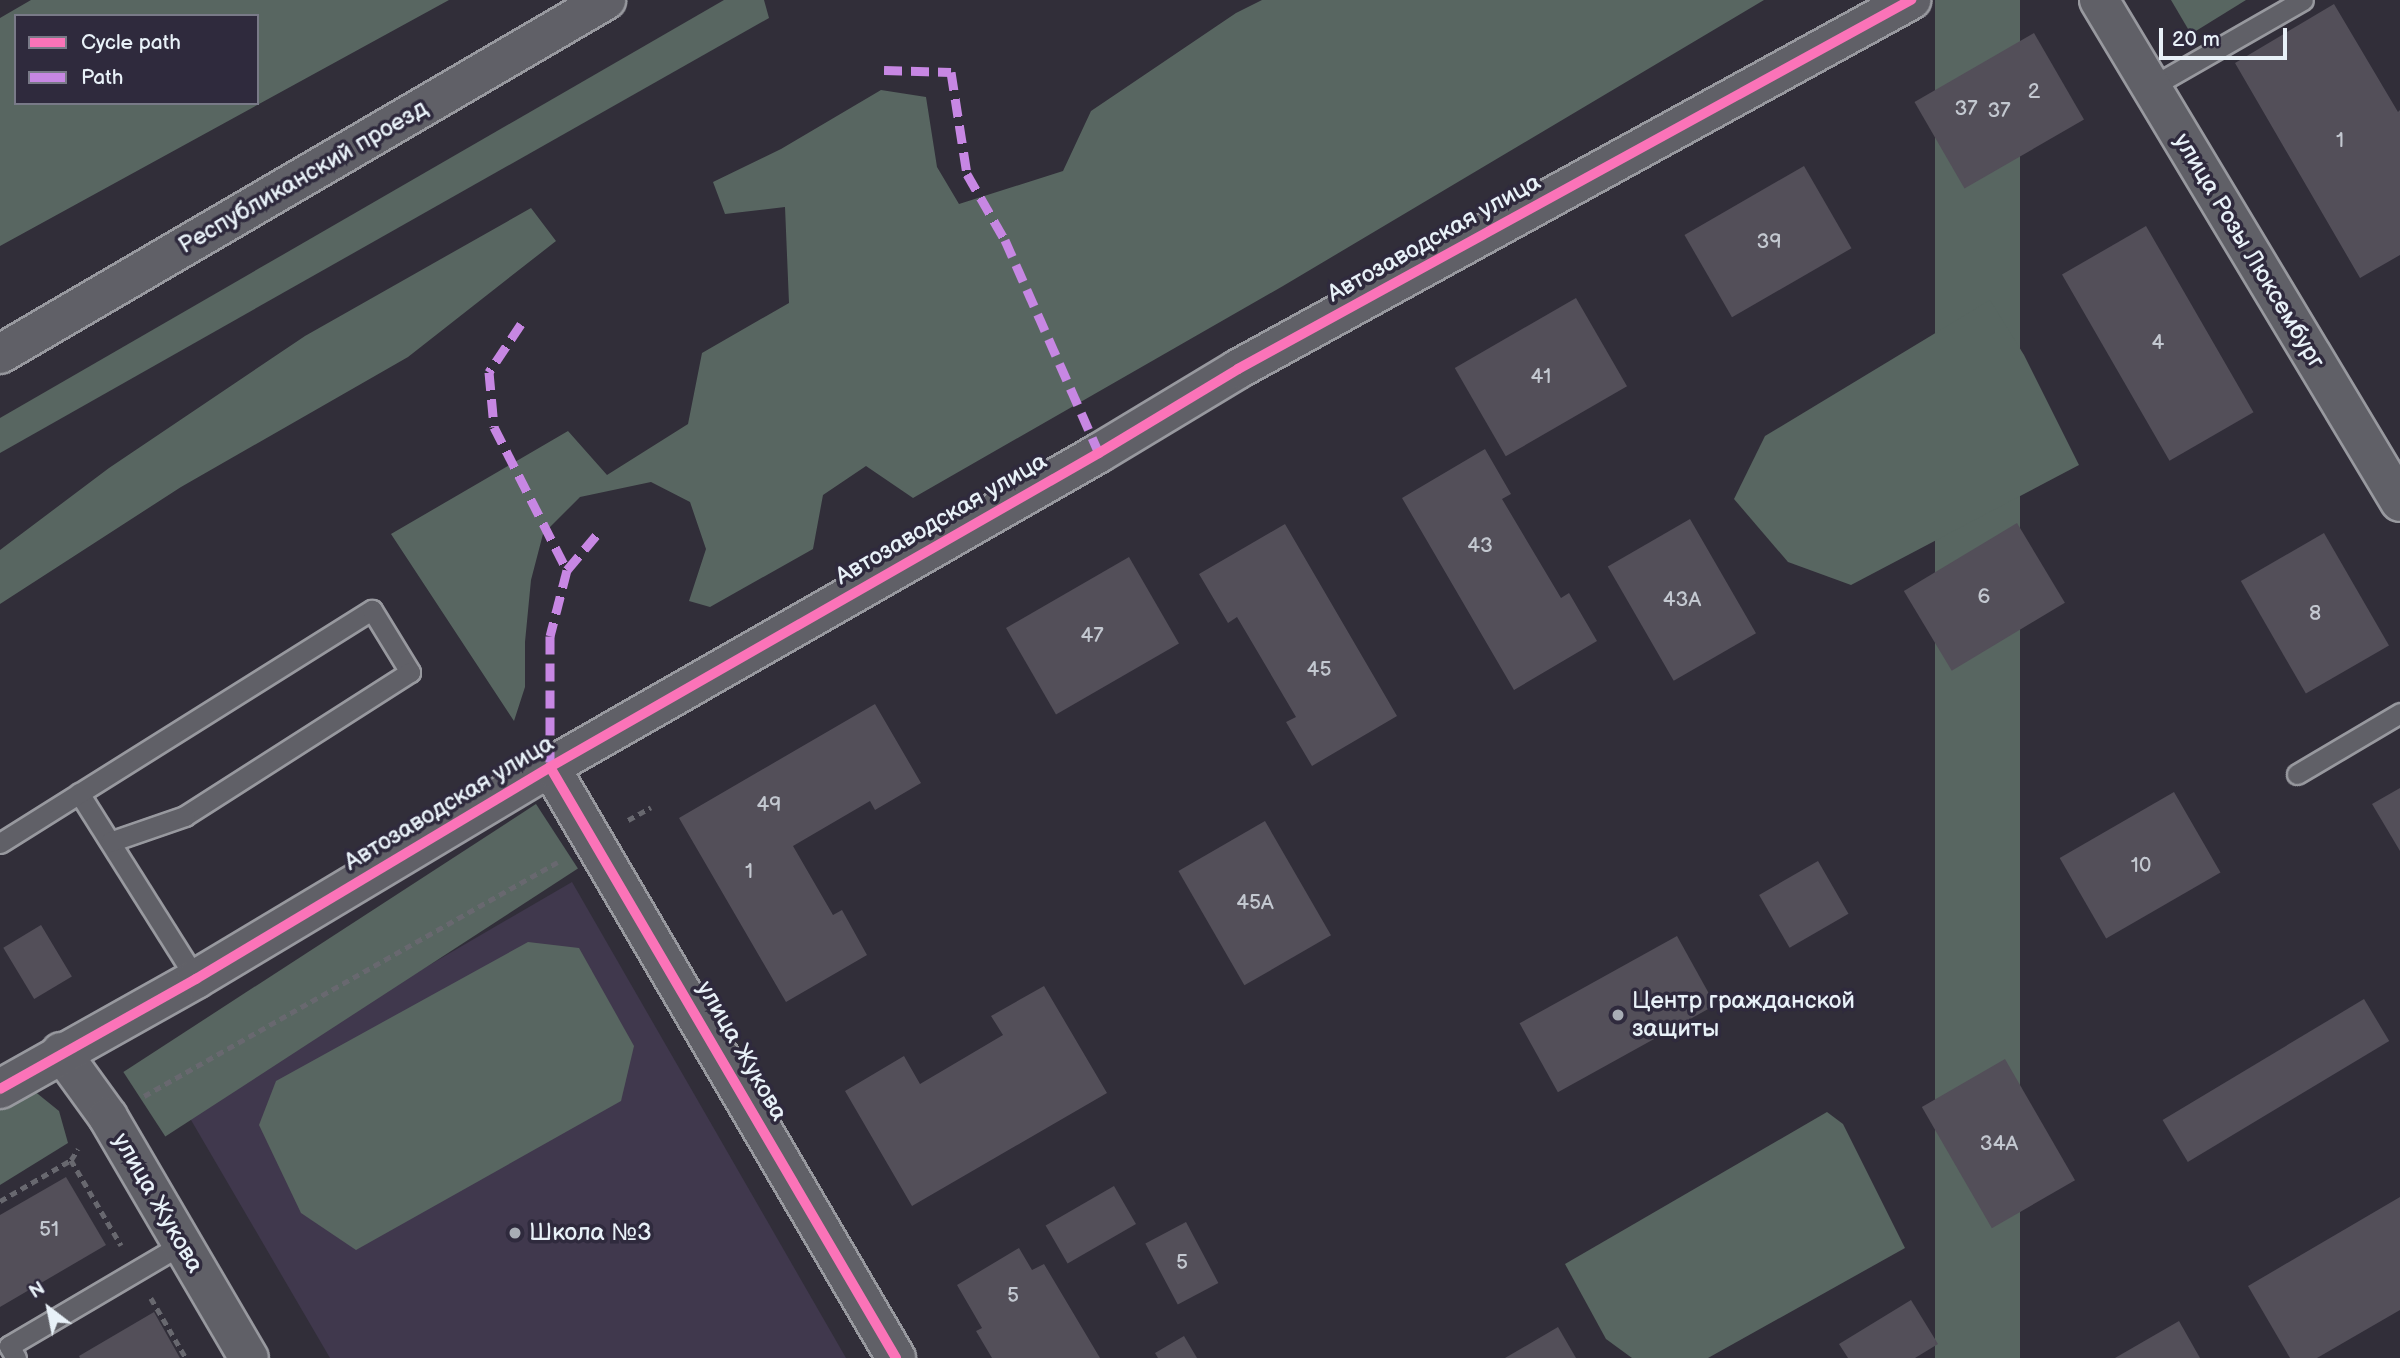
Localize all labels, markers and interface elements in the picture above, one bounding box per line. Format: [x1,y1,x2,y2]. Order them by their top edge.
legend [14,14,259,105]
scale bar [2162,14,2290,58]
text: 20 m [2172,27,2220,52]
text: Cycle path [81,30,181,55]
text: Path [81,65,123,90]
house number: 2 [2028,79,2040,105]
street label: Республиканский проезд [173,94,433,260]
house number: 37 [1954,96,1978,122]
house number: 37 [1987,98,2011,124]
street label: улица Розы Люксембург [2167,128,2331,374]
house number: 1 [2336,128,2344,154]
street label: Автозаводская улица [1322,167,1546,309]
house number: 39 [1756,229,1782,255]
house number: 4 [2152,330,2164,356]
house number: 41 [1531,364,1551,390]
street label: Автозаводская улица [830,447,1052,591]
house number: 43 [1467,533,1493,559]
house number: 6 [1978,584,1990,610]
house number: 43А [1663,587,1701,613]
house number: 8 [2309,601,2321,627]
house number: 47 [1080,623,1104,649]
house number: 45 [1307,657,1331,683]
street label: Автозаводская улица [339,729,559,877]
house number: 49 [757,792,781,818]
house number: 10 [2131,853,2151,879]
house number: 1 [745,859,753,885]
house number: 45А [1236,890,1274,916]
street label: улица Жукова [690,976,794,1126]
place label: Центр гражданской защиты [1632,987,1855,1043]
marker: Центр гражданской защиты [1610,1007,1626,1023]
street label: улица Жукова [106,1128,210,1278]
house number: 34А [1980,1131,2018,1157]
house number: 51 [39,1217,59,1243]
place label: Школа №3 [529,1219,652,1247]
marker: Школа №3 [507,1225,523,1241]
house number: 5 [1176,1250,1188,1276]
north arrow [14,1274,84,1344]
text: N [25,1277,50,1304]
house number: 5 [1007,1283,1019,1309]

